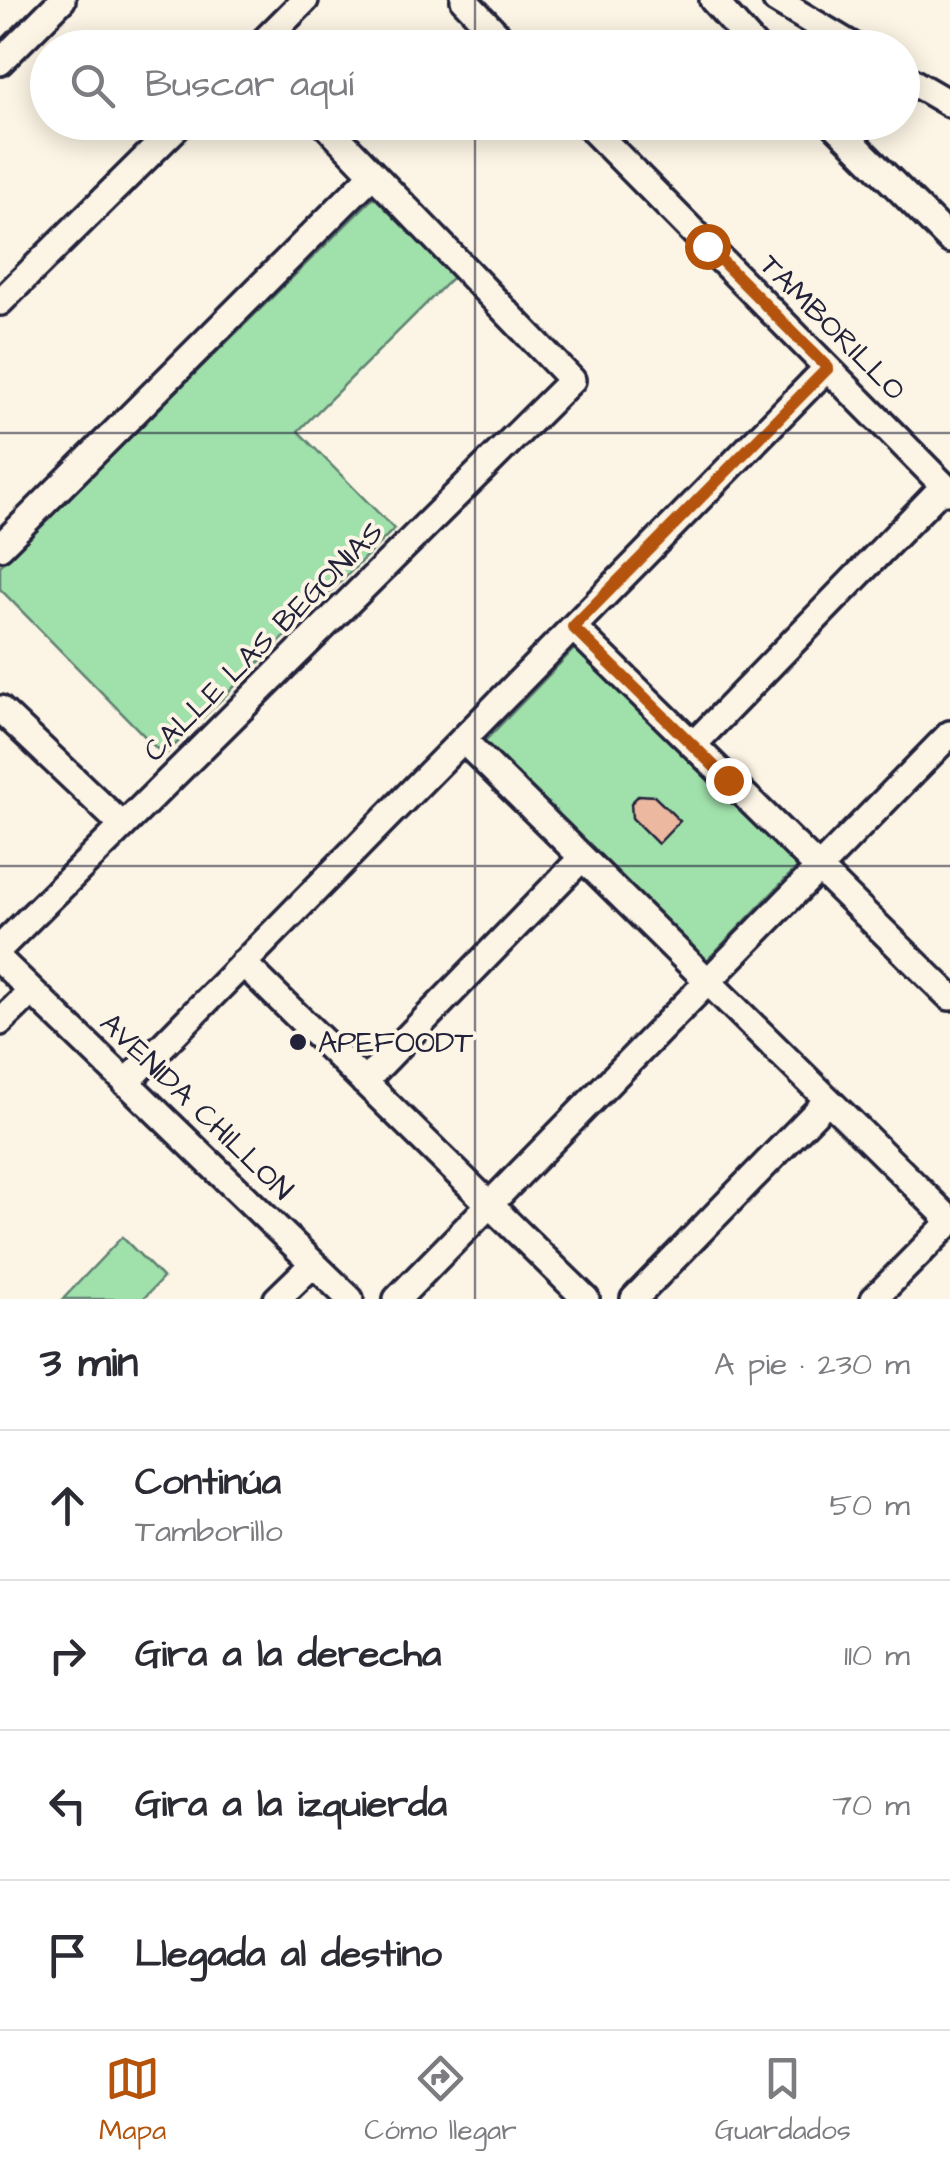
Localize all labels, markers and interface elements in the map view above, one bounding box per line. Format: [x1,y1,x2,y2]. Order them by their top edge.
search box [30,30,920,140]
icon: search [65,58,120,113]
text: Buscar aquí [145,59,354,111]
route start [685,224,731,270]
street label: TAMBORILLO [750,245,915,410]
street label: CALLE LAS BEGONIAS [134,512,393,771]
route end [706,758,752,804]
street label: AVENIDA CHILLON [90,1003,302,1210]
place label: APEFOODT [318,1022,474,1064]
marker: APEFOODT [287,1031,309,1053]
text: 3 min [40,1335,138,1393]
text: A pie · 230 m [714,1342,910,1387]
text: Continúa [135,1457,281,1509]
icon: ahead [40,1478,95,1533]
text: 50 m [829,1483,910,1528]
text: Tamborillo [135,1509,283,1554]
icon: right [40,1628,95,1683]
text: Gira a la derecha [135,1629,441,1681]
text: 110 m [844,1633,910,1678]
icon: left [40,1778,95,1833]
text: Gira a la izquierda [135,1779,447,1831]
text: 70 m [832,1783,910,1828]
icon: arrive [40,1928,95,1983]
text: Llegada al destino [135,1929,442,1981]
tab: Mapa [99,2051,166,2150]
tab: Cómo llegar [364,2051,517,2150]
tab: Guardados [715,2051,851,2150]

